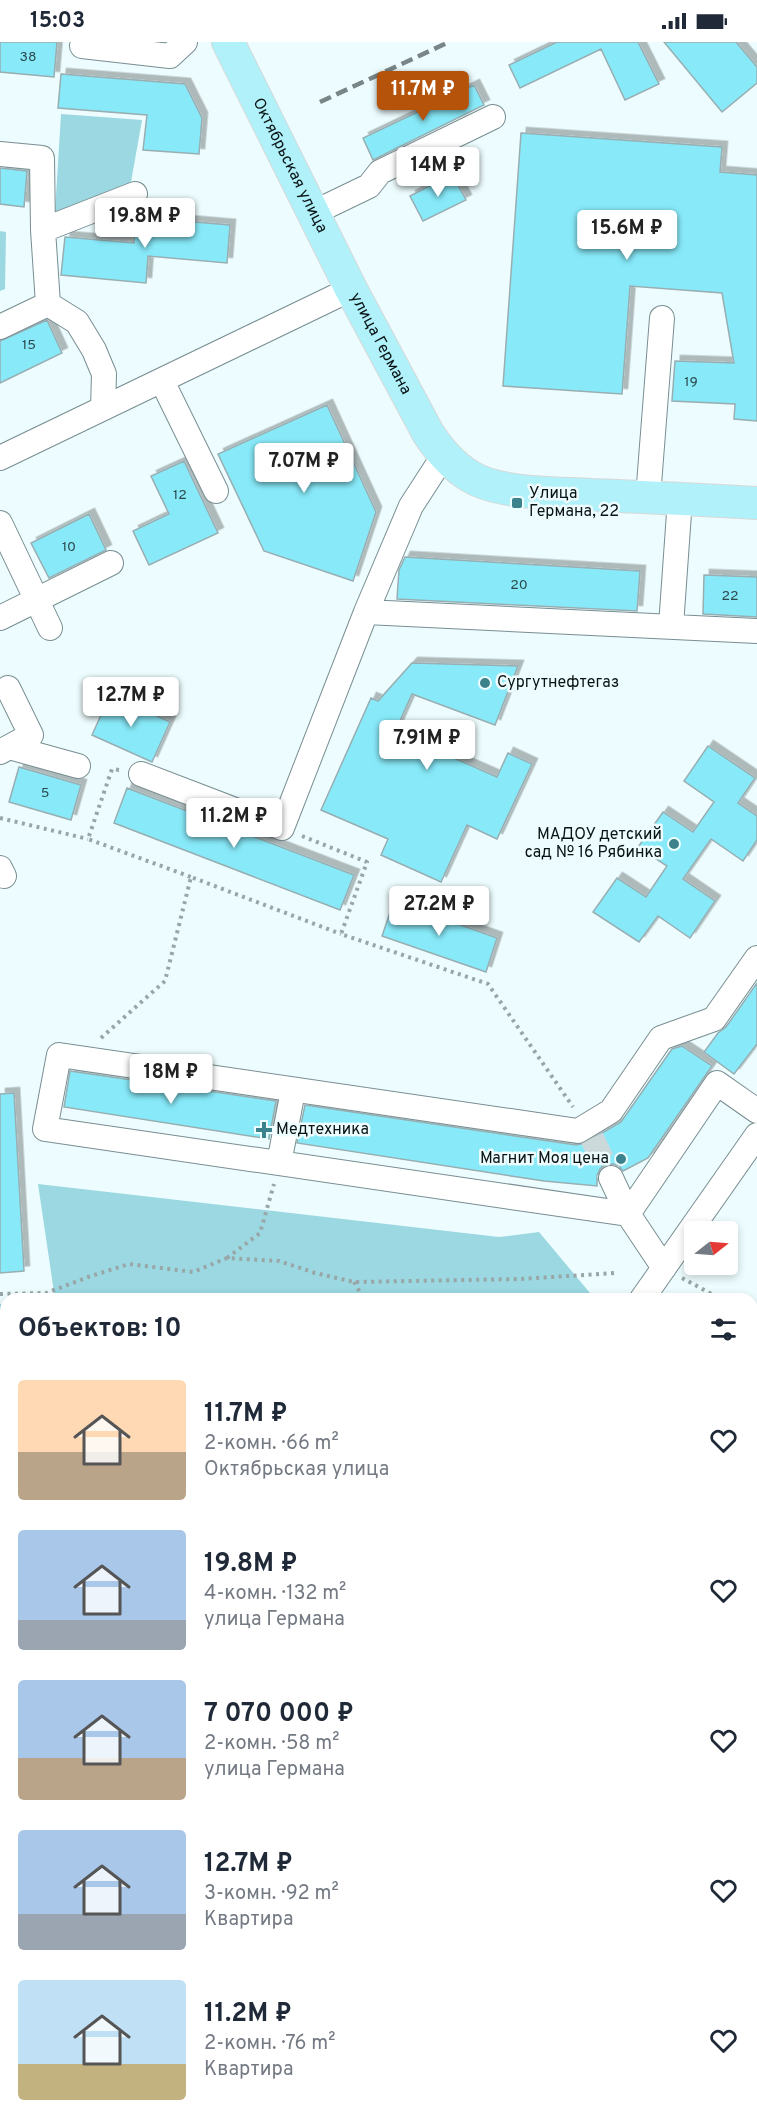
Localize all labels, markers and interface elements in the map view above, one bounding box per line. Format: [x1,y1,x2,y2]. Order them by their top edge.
text: 15:03 [30,8,85,35]
house number: 38 [20,49,36,66]
pin: 11.7M ₽ [368,71,478,122]
text: 11.7M ₽ [391,77,455,103]
street label: Октябрьская улица [247,95,332,236]
pin: 14M ₽ [396,147,480,198]
text: 14M ₽ [410,153,466,179]
pin: 19.8M ₽ [90,198,200,249]
text: 19.8M ₽ [109,204,181,230]
pin: 15.6M ₽ [572,210,682,261]
text: 15.6M ₽ [591,216,663,242]
street label: улица Германа [345,289,416,398]
house number: 15 [22,337,36,354]
house number: 19 [684,374,698,391]
pin: 7.07M ₽ [249,443,359,494]
text: 7.07M ₽ [269,449,339,475]
place label: Улица Германа, 22 [529,484,619,522]
house number: 12 [173,487,187,504]
marker: Улица Германа, 22 [510,496,524,510]
house number: 10 [62,539,76,556]
house number: 20 [510,577,528,594]
house number: 22 [721,588,739,605]
place label: Сургутнефтегаз [497,673,619,693]
marker: Сургутнефтегаз [478,676,492,690]
pin: 12.7M ₽ [76,677,186,728]
text: 12.7M ₽ [97,683,165,709]
pin: 7.91M ₽ [372,720,482,771]
text: 7.91M ₽ [393,726,461,752]
house number: 5 [41,785,49,802]
pin: 11.2M ₽ [179,798,289,849]
text: 11.2M ₽ [200,804,268,830]
place label: МАДОУ детский сад № 16 Рябинка [525,825,662,863]
marker: МАДОУ детский сад № 16 Рябинка [667,837,681,851]
pin: 27.2M ₽ [384,886,494,937]
text: 27.2M ₽ [403,892,475,918]
pin: 18M ₽ [129,1054,213,1105]
text: 18M ₽ [144,1060,198,1086]
place label: Медтехника [276,1120,369,1140]
marker: Медтехника [257,1123,271,1137]
place label: Магнит Моя цена [480,1149,609,1169]
marker: Магнит Моя цена [614,1152,628,1166]
north arrow [684,1221,738,1275]
map controls [684,1221,738,1275]
text: Объектов: 10 [18,1313,182,1346]
icon: filters [707,1313,740,1346]
text: 11.7M ₽ [204,1398,288,1431]
icon: home [66,1404,138,1476]
icon: heart [707,1424,740,1457]
text: 2-комн. · 66 m² [204,1431,339,1457]
text: Октябрьская улица [204,1457,389,1483]
text: 19.8M ₽ [204,1548,298,1581]
icon: home [66,1554,138,1626]
icon: heart [707,1574,740,1607]
text: 4-комн. · 132 m² [204,1581,346,1607]
text: улица Германа [204,1607,345,1633]
text: 7 070 000 ₽ [204,1698,354,1731]
icon: home [66,1704,138,1776]
icon: heart [707,1724,740,1757]
text: 2-комн. · 58 m² [204,1731,339,1757]
text: улица Германа [204,1757,345,1783]
text: 12.7M ₽ [204,1848,293,1881]
icon: home [66,1854,138,1926]
icon: heart [707,1874,740,1907]
text: 3-комн. · 92 m² [204,1881,339,1907]
text: Квартира [204,1907,293,1933]
text: 11.2M ₽ [204,1998,292,2031]
icon: home [66,2004,138,2076]
icon: heart [707,2024,740,2057]
text: 2-комн. · 76 m² [204,2031,335,2057]
text: Квартира [204,2057,293,2083]

